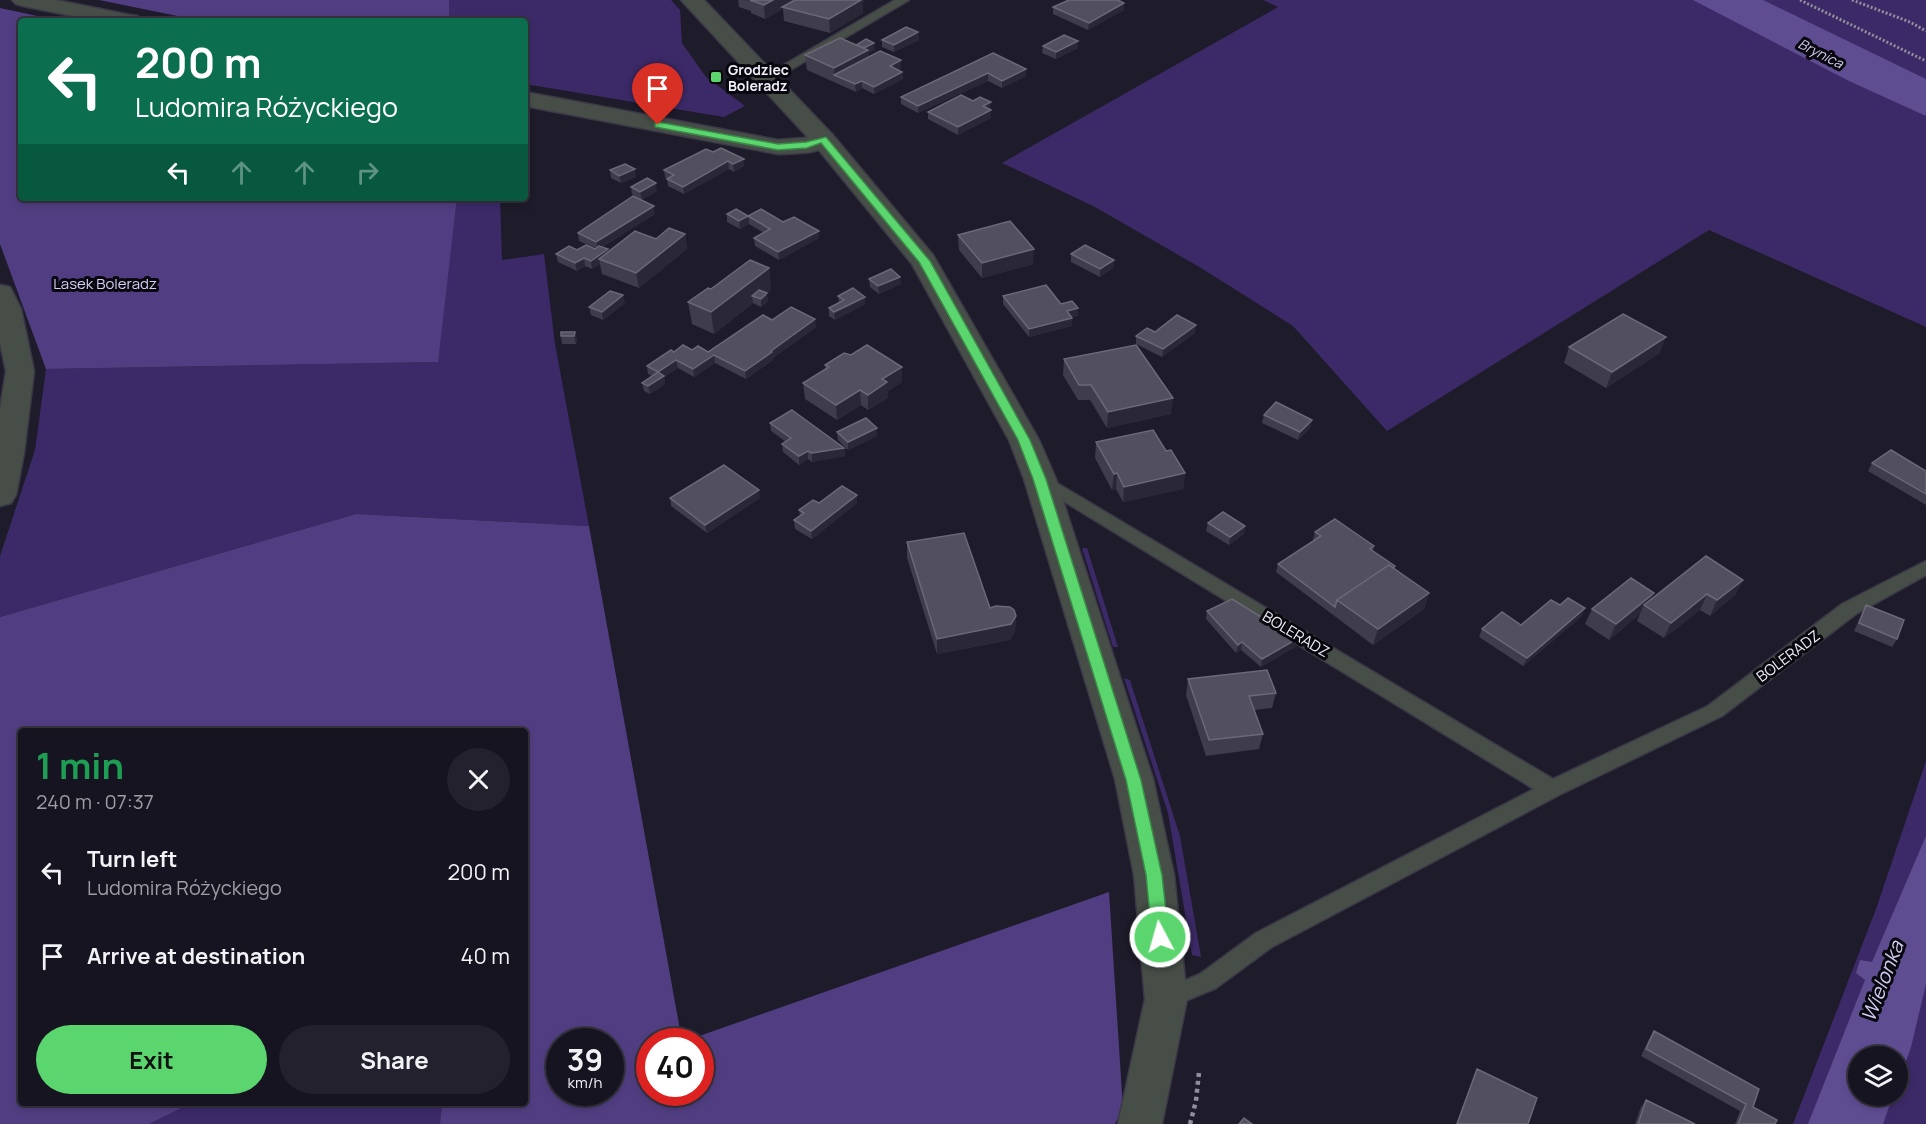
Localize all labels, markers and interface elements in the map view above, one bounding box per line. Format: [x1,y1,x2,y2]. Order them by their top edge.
text: 200 m [135,33,261,91]
water label: Brynica [1795,34,1848,73]
icon: left [36,42,114,120]
place label: Grodziec Boleradz [728,60,789,95]
pin [632,63,683,125]
marker: Grodziec Boleradz [709,70,723,84]
icon: arrive [641,72,674,105]
text: Ludomira Różyckiego [135,88,398,125]
icon: left [162,156,195,189]
icon: ahead [225,156,258,189]
icon: ahead [288,156,321,189]
icon: right [351,156,384,189]
park label: Lasek Boleradz [53,273,157,294]
street label: BOLERADZ [1259,606,1333,662]
street label: BOLERADZ [1752,625,1824,687]
text: 1 min [36,741,124,790]
button: close [447,748,510,811]
text: 240 m · 07:37 [36,788,154,815]
text: Turn left [87,844,177,874]
icon: left [36,856,69,889]
text: 200 m [448,857,510,887]
text: Ludomira Różyckiego [87,874,282,901]
position arrow [1128,905,1192,969]
water label: Wielonka [1854,936,1910,1025]
icon: arrive [36,940,69,973]
text: Arrive at destination [87,941,305,971]
text: 40 m [461,941,510,971]
button: Exit [36,1025,267,1094]
button: Share [279,1025,510,1094]
speed limit sign: 40 [636,1028,714,1106]
text: 39 [567,1039,603,1080]
map controls [1848,1046,1908,1106]
button: layers [1848,1046,1908,1106]
text: km/h [568,1072,602,1093]

